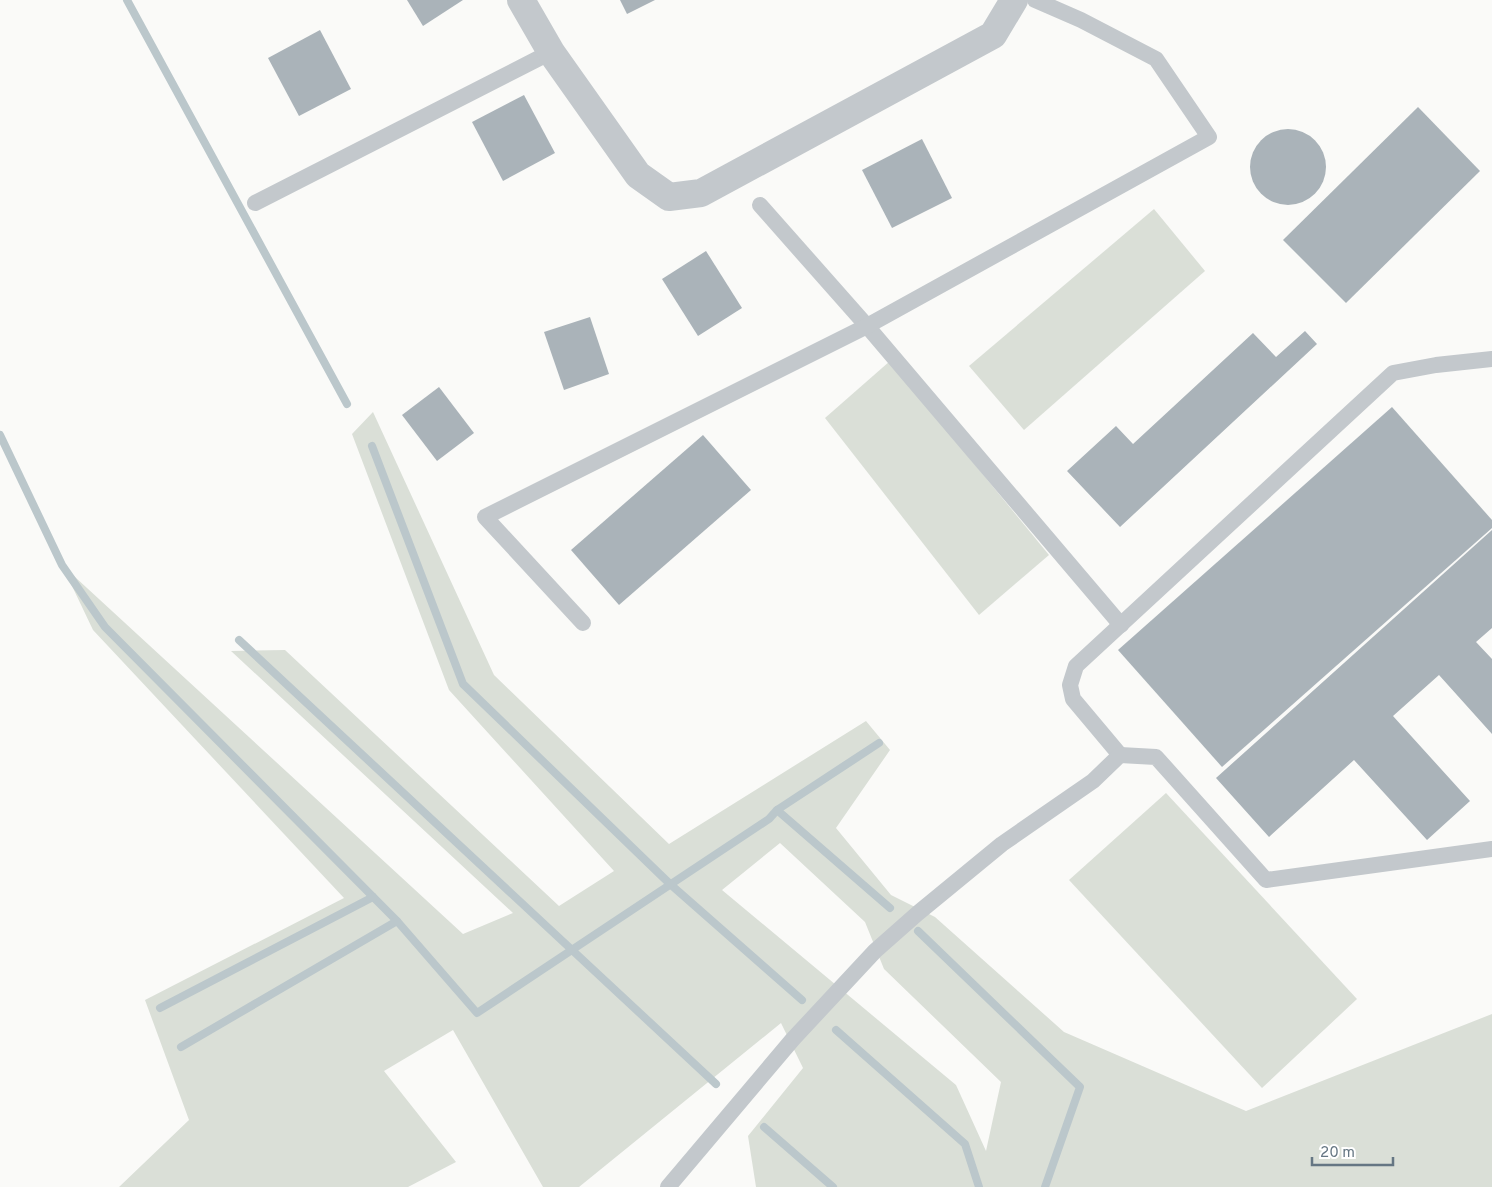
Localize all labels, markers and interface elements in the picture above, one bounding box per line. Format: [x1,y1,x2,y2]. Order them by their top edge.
scale bar [1312,1134,1393,1166]
text: 20 m [1320,1144,1355,1163]

